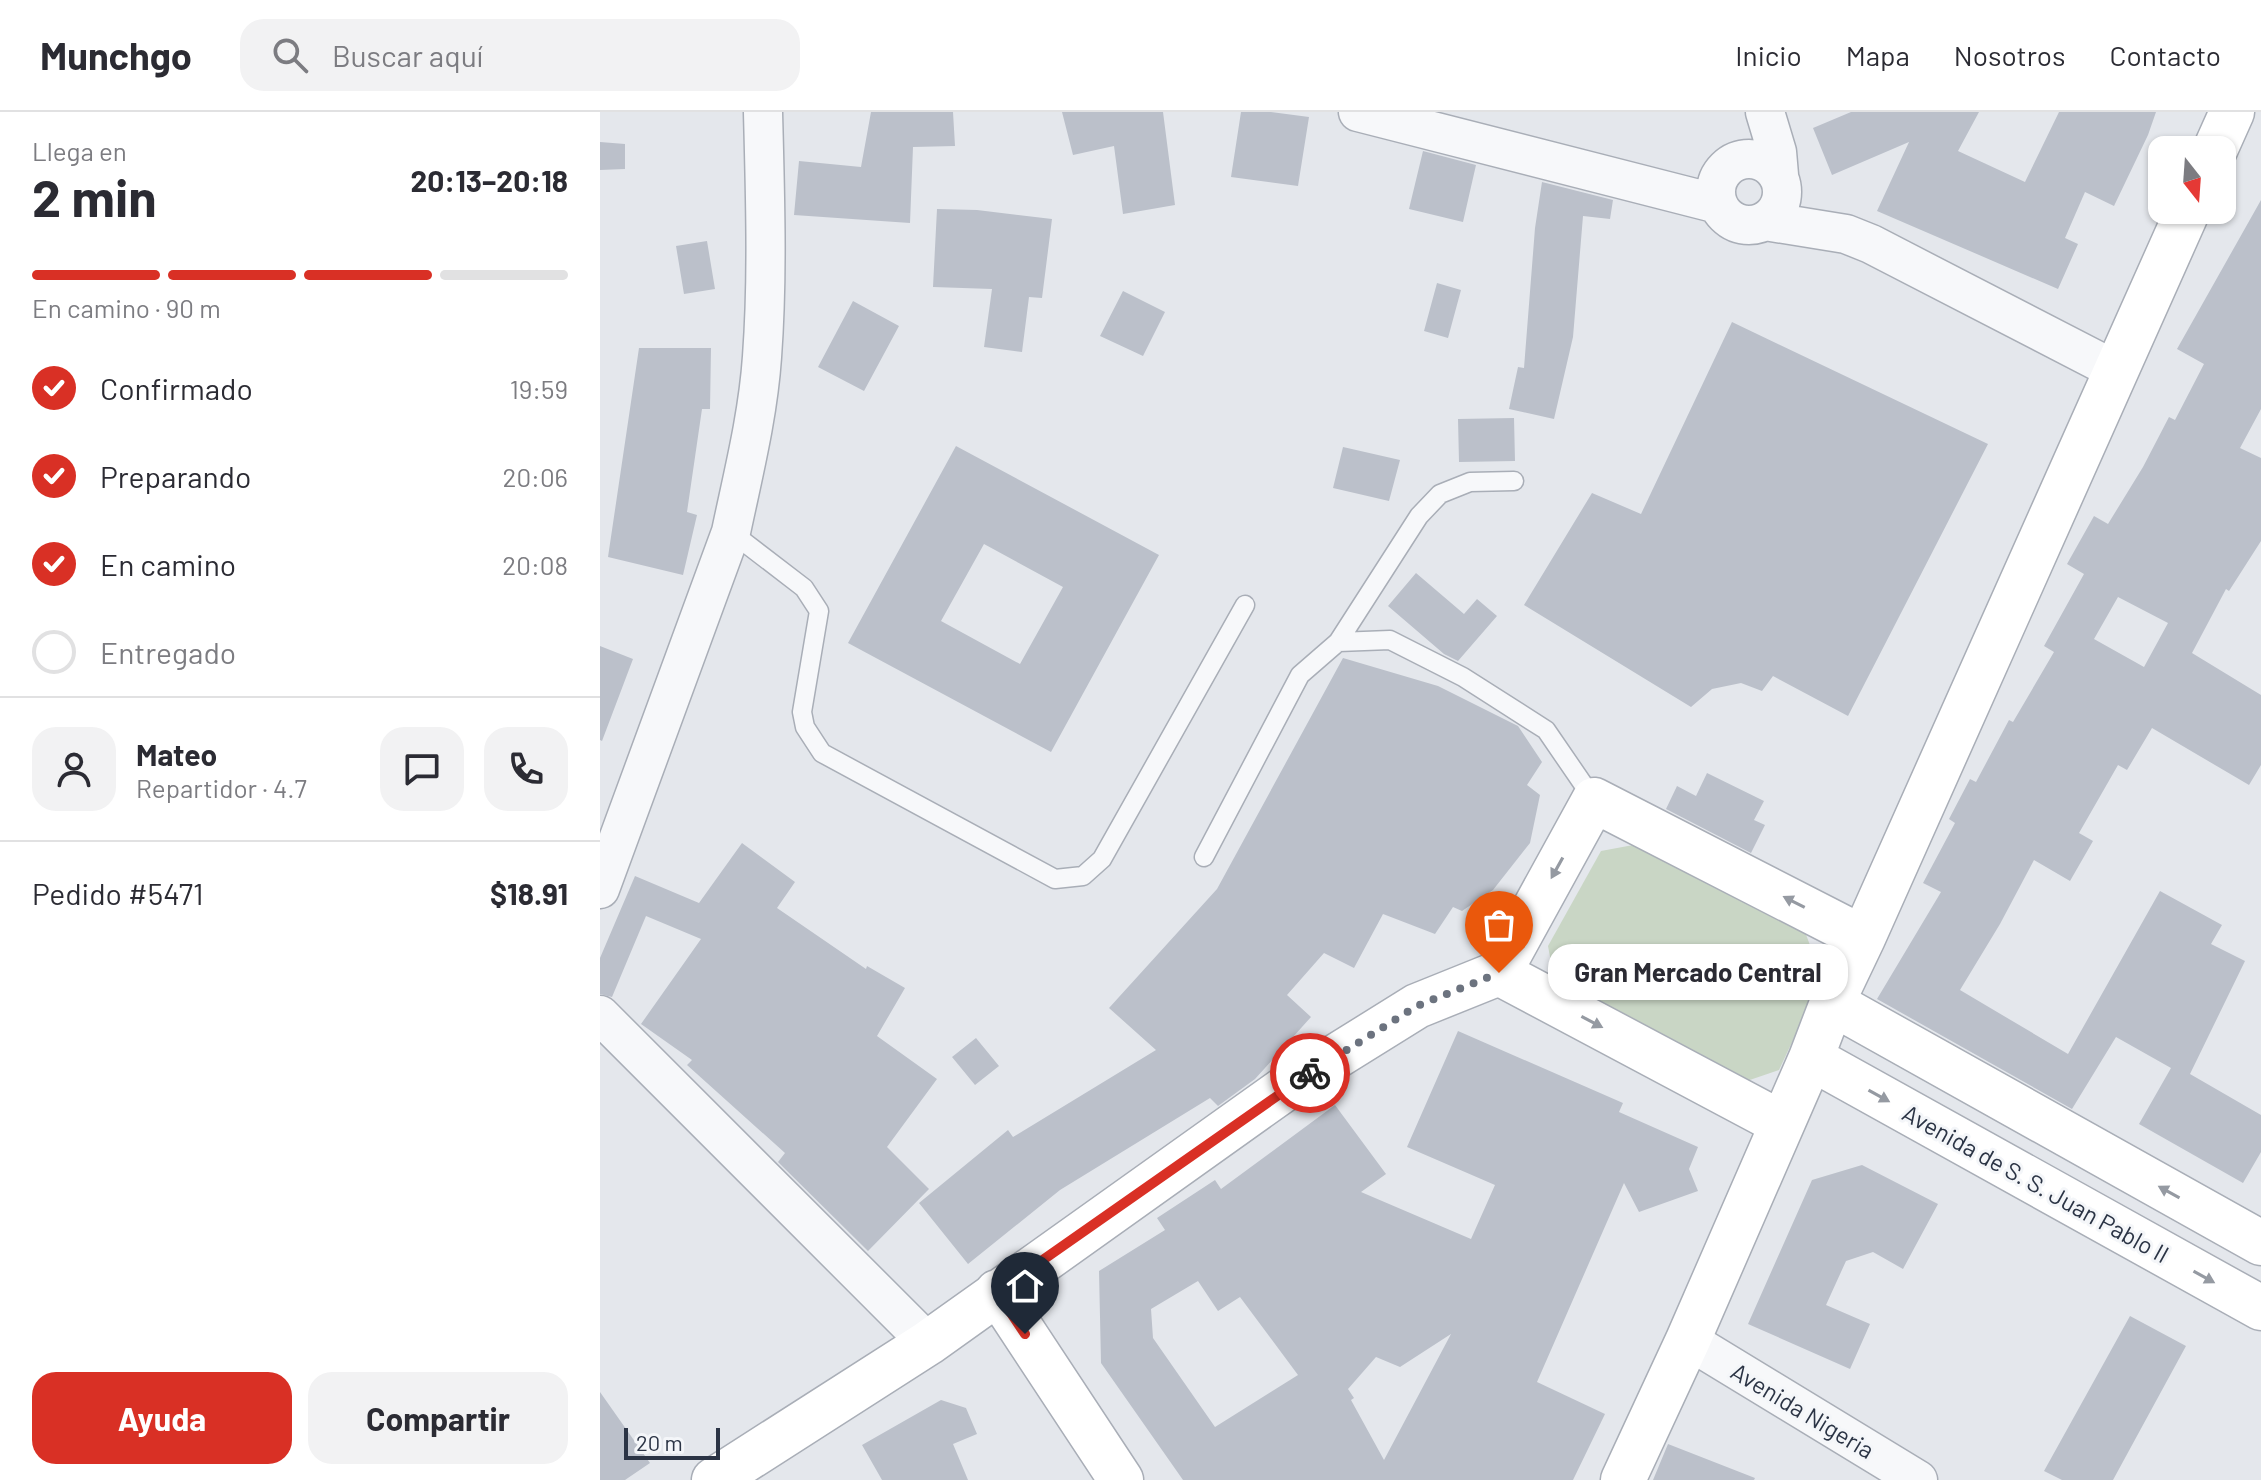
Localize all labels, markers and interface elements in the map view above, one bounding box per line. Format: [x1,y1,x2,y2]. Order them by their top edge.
search box [240,19,800,91]
text: Munchgo [40,32,192,78]
icon: search [268,33,312,77]
text: Buscar aquí [332,37,483,73]
text: Inicio [1735,38,1802,72]
text: Mapa [1846,38,1910,72]
text: Nosotros [1954,38,2066,72]
text: Contacto [2110,38,2221,72]
text: Llega en [32,135,127,166]
north arrow [2148,136,2236,224]
map controls [2148,136,2236,224]
text: 20:13–20:18 [410,162,568,198]
text: 2 min [32,165,157,227]
text: En camino · 90 m [32,292,221,323]
icon: check [32,366,76,410]
text: Confirmado [100,370,253,406]
text: 19:59 [510,373,568,404]
icon: check [32,454,76,498]
text: Preparando [100,458,251,494]
text: 20:06 [502,461,568,492]
icon: check [32,542,76,586]
text: En camino [100,546,236,582]
text: 20:08 [502,549,568,580]
text: Entregado [100,634,236,670]
button: person [32,727,116,811]
button: chat [380,727,464,811]
button: phone [484,727,568,811]
text: Mateo [136,736,217,772]
text: Repartidor · 4.7 [136,772,307,803]
one-way arrow [1550,857,1564,879]
text: Pedido #5471 [32,875,204,911]
text: $18.91 [490,875,568,911]
pin [1465,891,1533,973]
one-way arrow [1783,895,1806,909]
icon: bag [1477,903,1521,947]
callout: Gran Mercado Central [1547,945,1847,1001]
text: Gran Mercado Central [1574,956,1822,987]
one-way arrow [1581,1016,1604,1029]
courier [1270,1033,1350,1113]
icon: bike [1288,1051,1332,1095]
one-way arrow [1868,1089,1890,1103]
street label: Avenida de S. S. Juan Pablo II [1898,1098,2174,1268]
one-way arrow [2157,1185,2180,1198]
pin [991,1252,1059,1334]
icon: home [1003,1264,1047,1308]
one-way arrow [2193,1270,2216,1283]
street label: Avenida Nigeria [1726,1356,1880,1464]
button: Ayuda [32,1372,292,1464]
button: Compartir [308,1372,568,1464]
scale bar [624,1424,720,1460]
text: 20 m [636,1429,683,1455]

